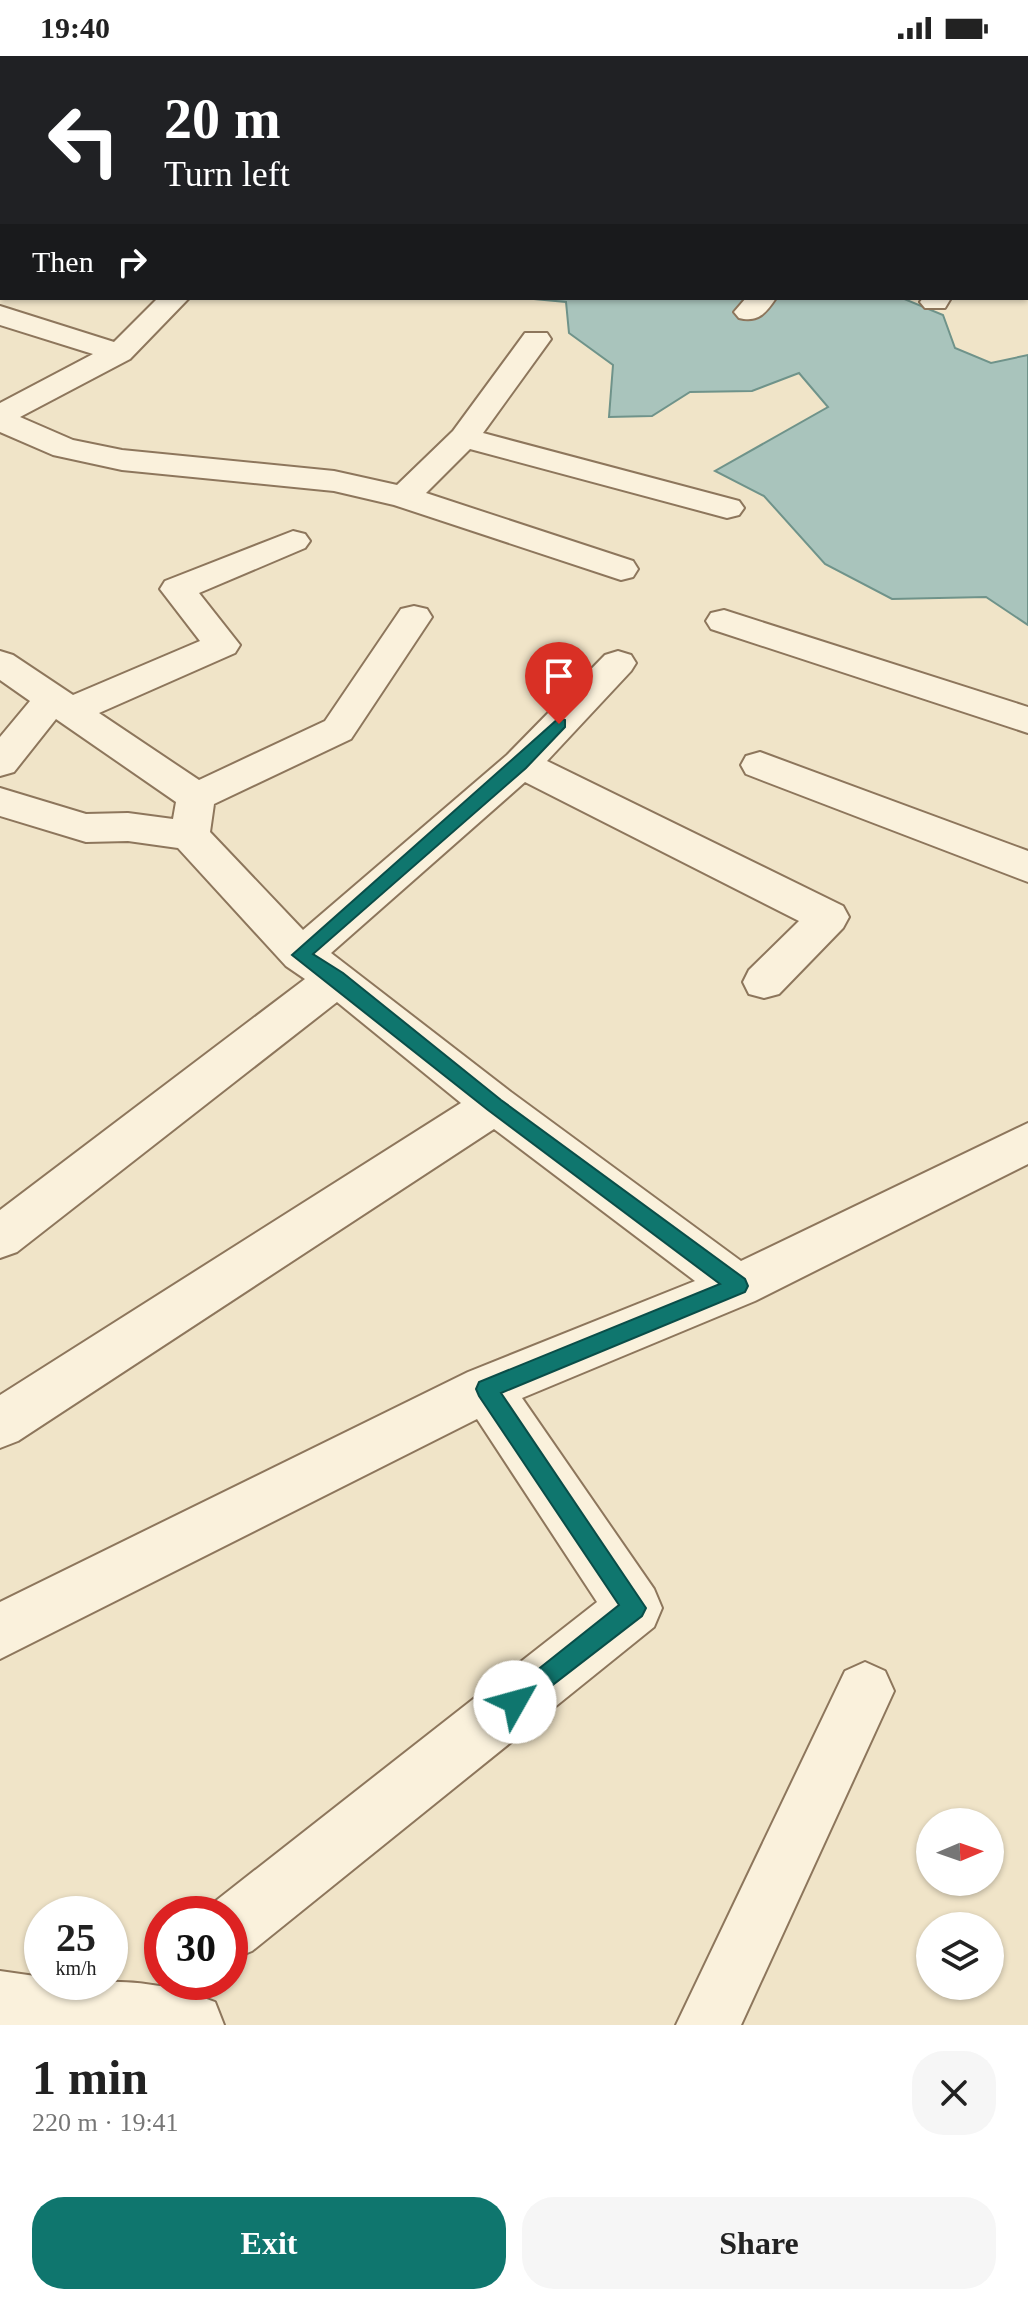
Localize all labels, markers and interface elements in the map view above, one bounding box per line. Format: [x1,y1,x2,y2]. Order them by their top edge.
text: 19:40 [40,11,110,44]
icon: left [32,88,136,192]
text: 20 m [164,88,281,150]
text: Turn left [164,154,290,194]
icon: right [110,240,154,284]
text: Then [32,245,94,278]
pin [525,642,593,724]
icon: arrive [537,654,581,698]
position arrow [473,1660,557,1744]
north arrow [916,1808,1004,1896]
map controls [916,1808,1004,2000]
speed limit sign: 30 [144,1896,248,2000]
button: layers [916,1912,1004,2000]
text: 25 [56,1915,96,1960]
text: km/h [55,1957,97,1979]
text: 1 min [32,2051,148,2104]
button: close [912,2051,996,2135]
text: 220 m · 19:41 [32,2108,179,2137]
button: Exit [32,2197,506,2289]
button: Share [522,2197,996,2289]

